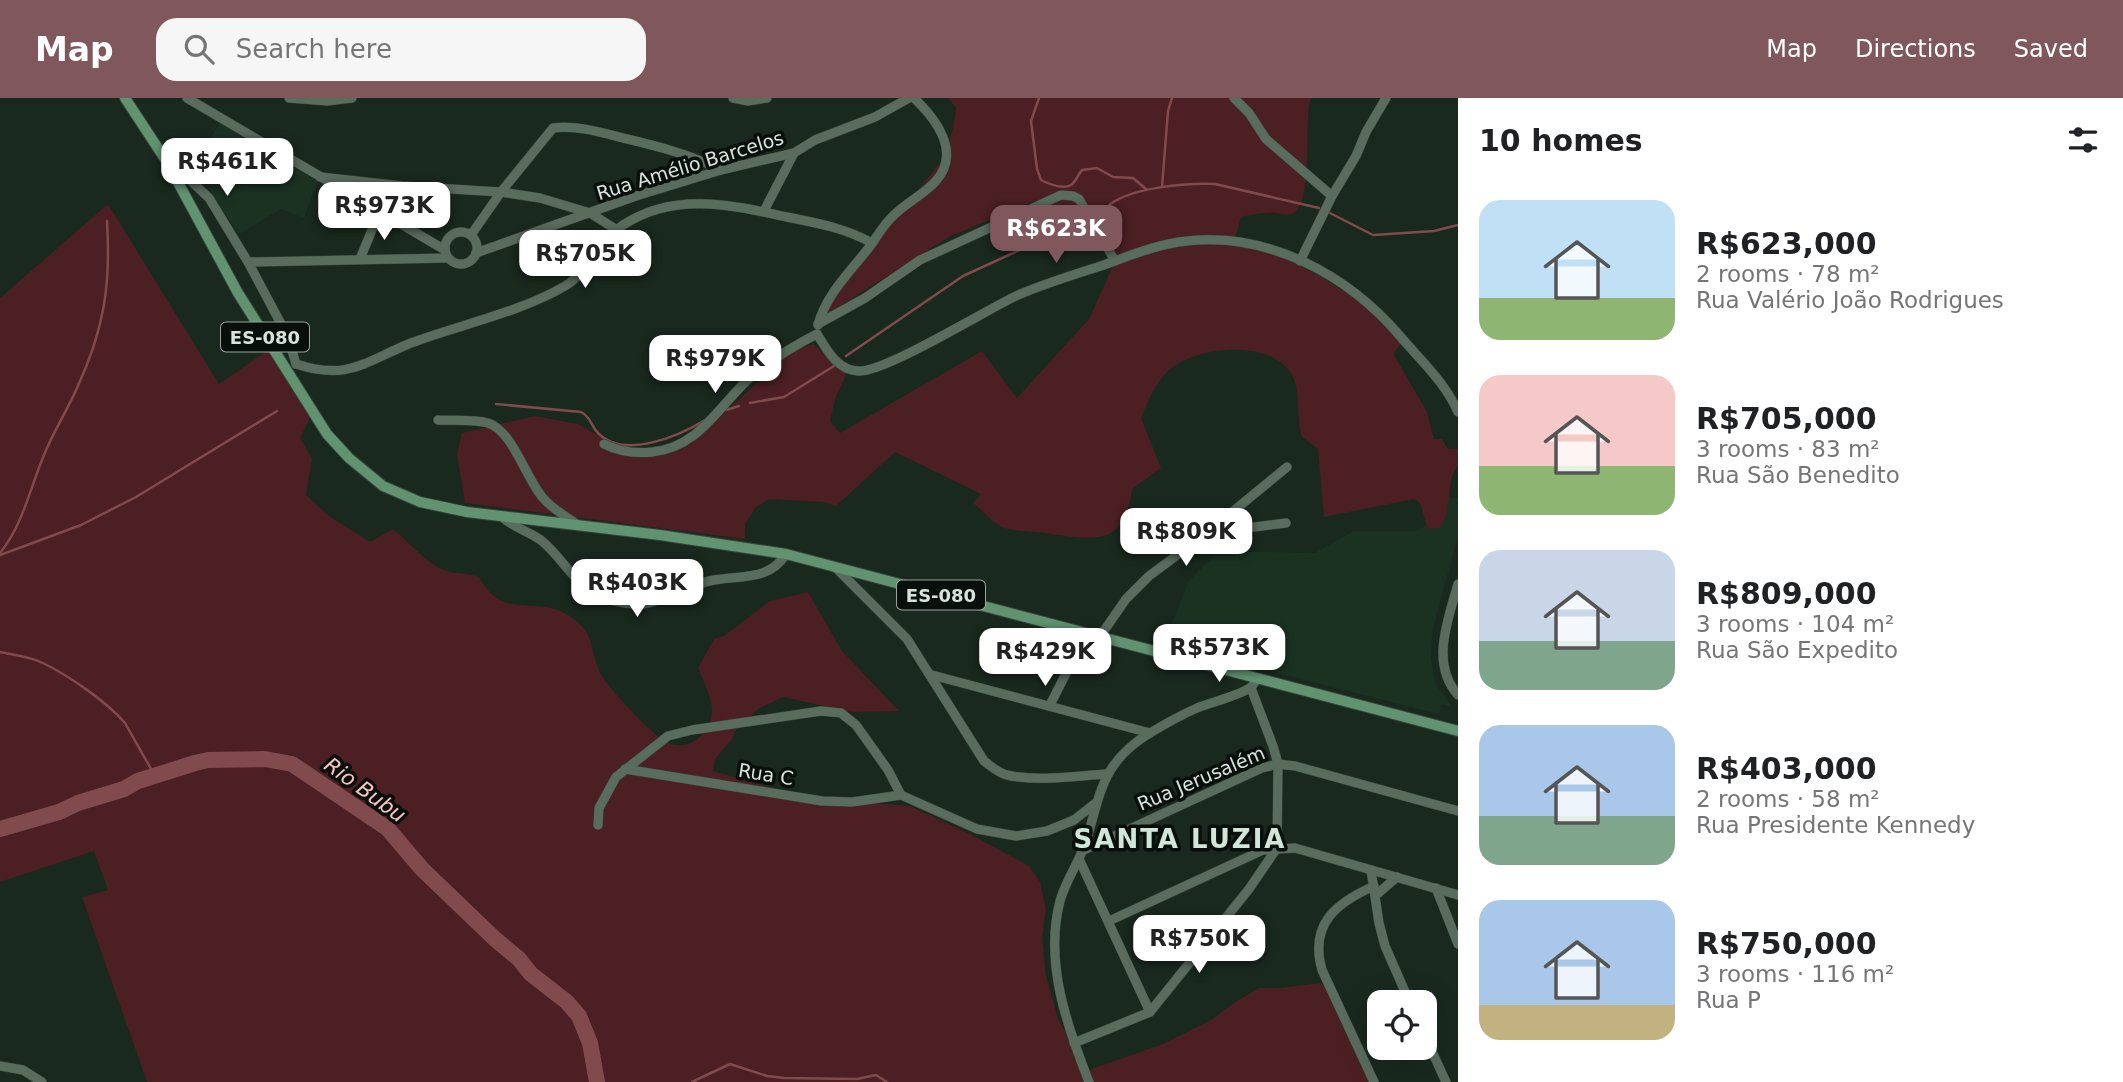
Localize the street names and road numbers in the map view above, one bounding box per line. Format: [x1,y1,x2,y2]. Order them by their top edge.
street label: Rua Amélio Barcelos [594,126,786,204]
road number: ES-080 [221,323,309,352]
road number: ES-080 [897,580,985,610]
street label: Rua Jerusalém [1134,741,1268,815]
street label: Rua C [737,759,795,789]

